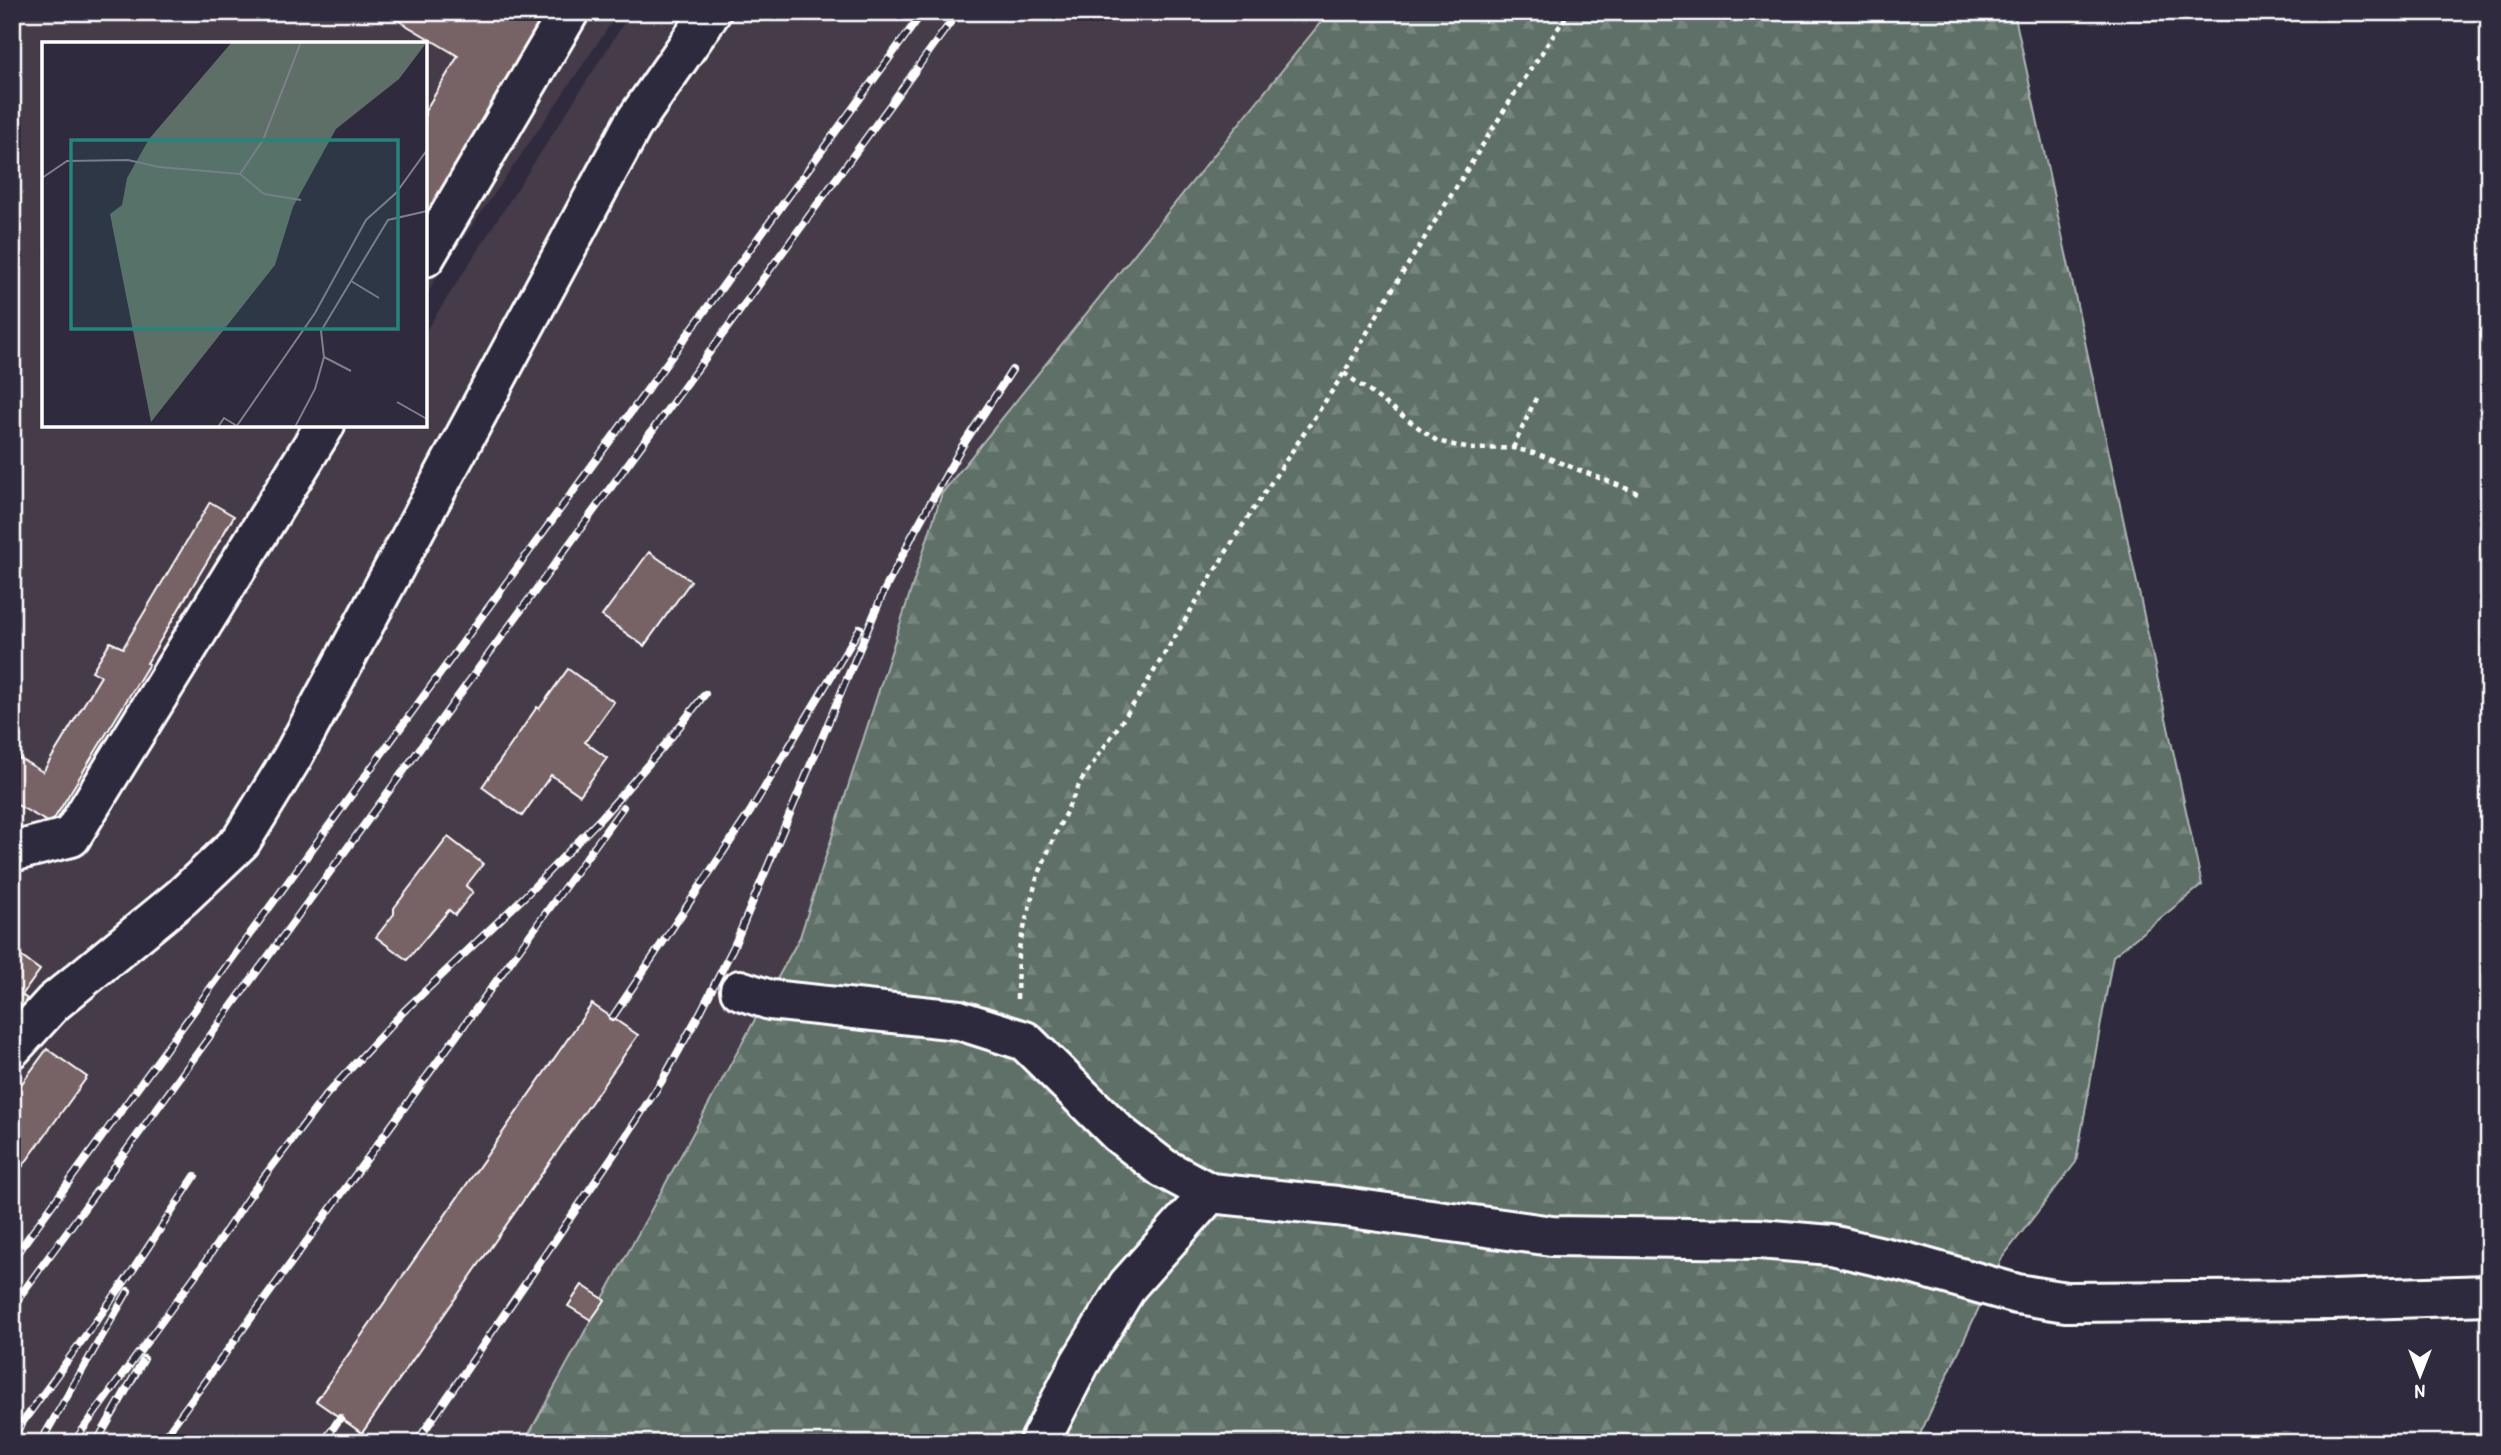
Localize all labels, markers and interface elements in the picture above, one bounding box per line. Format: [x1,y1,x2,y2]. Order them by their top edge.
inset map [42,42,427,427]
north arrow [2386,1340,2456,1410]
text: N [2415,1379,2425,1405]

